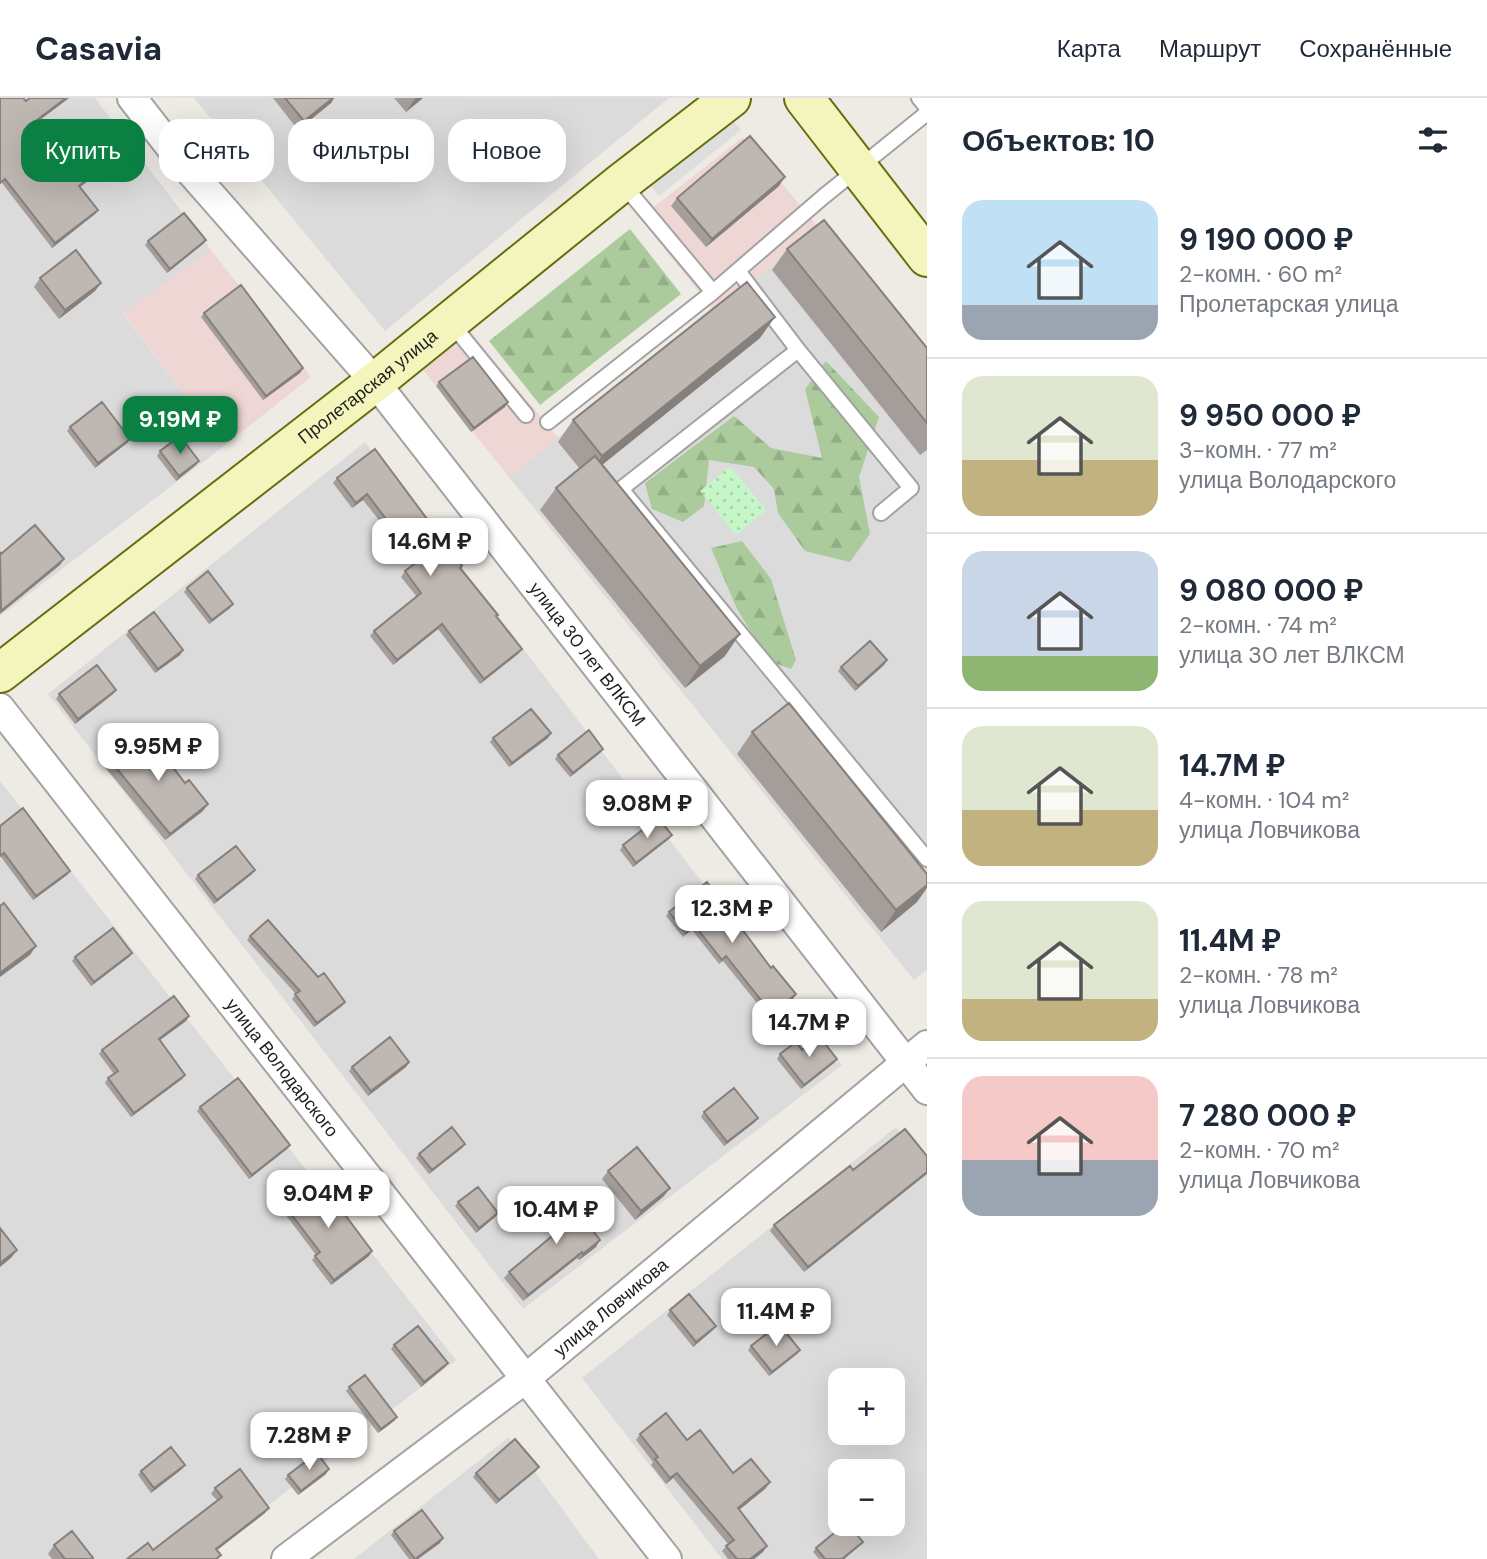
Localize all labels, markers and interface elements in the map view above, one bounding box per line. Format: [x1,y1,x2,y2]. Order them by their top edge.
text: Casavia [35,27,162,70]
text: Карта [1057,33,1121,64]
text: Маршрут [1159,33,1261,64]
text: Сохранённые [1299,33,1452,64]
chip: Купить [21,119,145,182]
chip: Снять [159,119,274,182]
chip: Фильтры [288,119,434,182]
chip: Новое [448,119,566,182]
text: Объектов: 10 [962,121,1155,160]
icon: filters [1414,121,1452,159]
text: 9 190 000 ₽ [1179,220,1353,259]
icon: home [1018,228,1102,312]
text: 2-комн. · 60 m² [1179,259,1342,289]
text: Пролетарская улица [1179,289,1399,319]
street label: Пролетарская улица [293,323,443,450]
pin: 9.19M ₽ [115,396,245,456]
text: 9 950 000 ₽ [1179,396,1361,435]
text: 9.19M ₽ [139,404,221,434]
icon: home [1018,404,1102,488]
text: 3-комн. · 77 m² [1179,435,1337,465]
text: улица Володарского [1179,465,1396,495]
pin: 14.6M ₽ [365,518,495,578]
text: 14.6M ₽ [388,526,472,556]
text: 9 080 000 ₽ [1179,571,1363,610]
street label: улица 30 лет ВЛКСМ [523,577,651,731]
icon: home [1018,579,1102,663]
text: 2-комн. · 74 m² [1179,610,1337,640]
text: улица 30 лет ВЛКСМ [1179,640,1405,670]
pin: 9.95M ₽ [93,724,223,783]
text: 9.95M ₽ [114,731,202,761]
text: 14.7M ₽ [1179,746,1285,785]
icon: home [1018,754,1102,838]
pin: 9.08M ₽ [582,780,712,840]
text: 4-комн. · 104 m² [1179,785,1349,815]
text: 9.08M ₽ [602,788,692,818]
text: улица Ловчикова [1179,815,1360,845]
pin: 12.3M ₽ [667,886,797,945]
text: 12.3M ₽ [691,893,773,923]
text: 11.4M ₽ [1179,921,1281,960]
icon: home [1018,929,1102,1013]
text: 2-комн. · 78 m² [1179,960,1338,990]
text: улица Ловчикова [1179,990,1360,1020]
street label: улица Володарского [220,993,344,1142]
pin: 14.7M ₽ [744,1000,874,1059]
text: 14.7M ₽ [768,1007,850,1037]
text: 7 280 000 ₽ [1179,1096,1356,1135]
icon: home [1018,1104,1102,1188]
text: 2-комн. · 70 m² [1179,1135,1340,1165]
text: улица Ловчикова [1179,1165,1360,1195]
pin: 9.04M ₽ [263,1170,393,1230]
text: 9.04M ₽ [283,1178,373,1208]
pin: 10.4M ₽ [491,1186,621,1246]
text: 10.4M ₽ [513,1194,599,1224]
street label: улица Ловчикова [549,1252,674,1362]
pin: 11.4M ₽ [711,1288,841,1348]
text: 11.4M ₽ [737,1296,815,1326]
map controls [828,1368,905,1536]
button: + [828,1368,905,1445]
pin: 7.28M ₽ [244,1412,374,1472]
text: 7.28M ₽ [266,1420,352,1450]
button: − [828,1459,905,1536]

